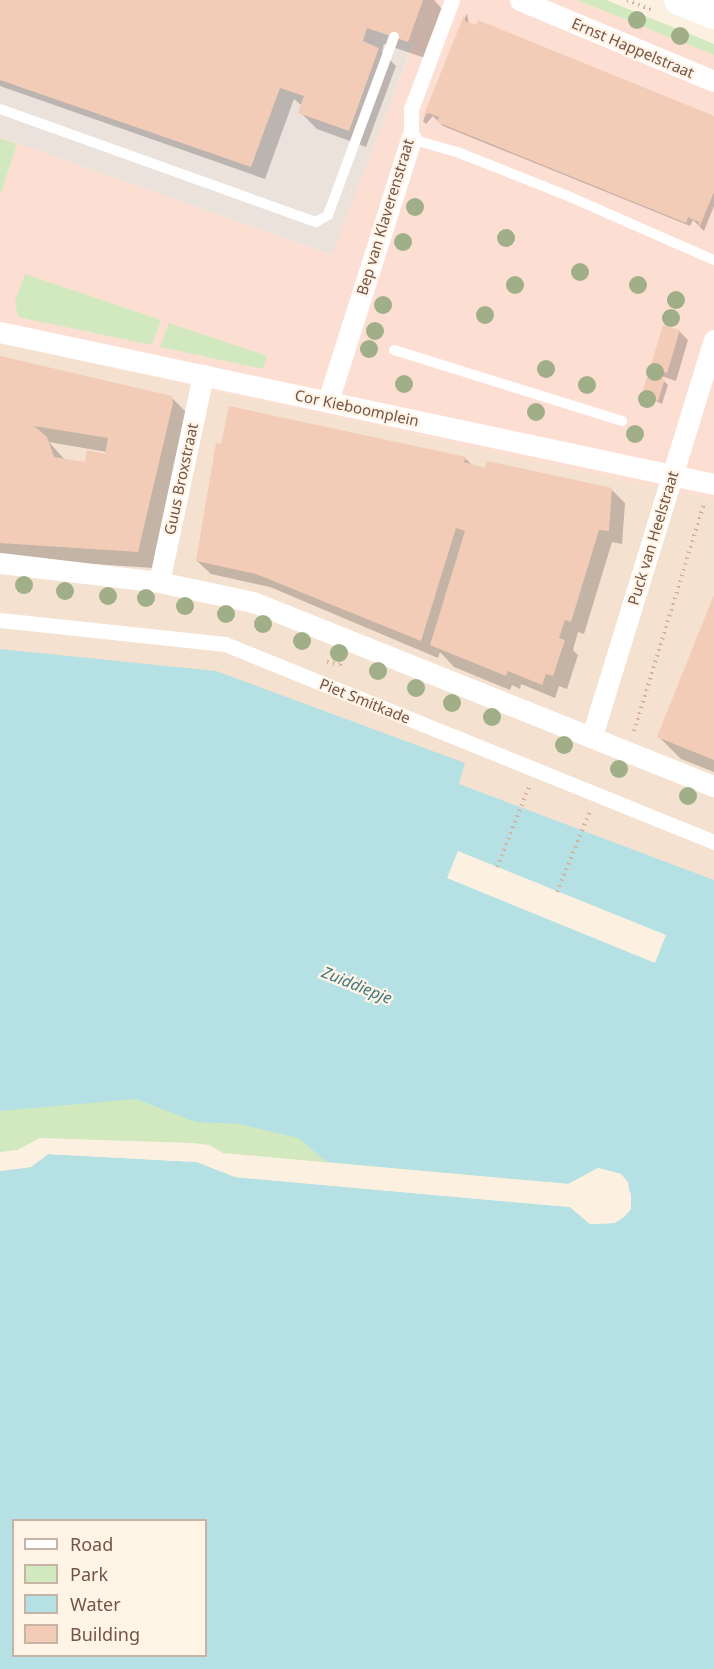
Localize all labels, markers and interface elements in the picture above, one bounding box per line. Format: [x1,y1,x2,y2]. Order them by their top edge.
street label: Ernst Happelstraat [569,14,697,82]
street label: Bep van Klaverenstraat [353,137,417,297]
street label: Cor Kieboomplein [293,386,421,430]
street label: Guus Broxstraat [160,422,202,536]
street label: Puck van Heelstraat [624,469,682,607]
street label: Piet Smitkade [317,675,413,727]
water label: Zuiddiepje [319,962,395,1008]
legend [12,1519,207,1657]
text: Road [70,1532,113,1556]
text: Park [70,1562,108,1586]
text: Water [70,1592,121,1616]
text: Building [70,1622,140,1646]

